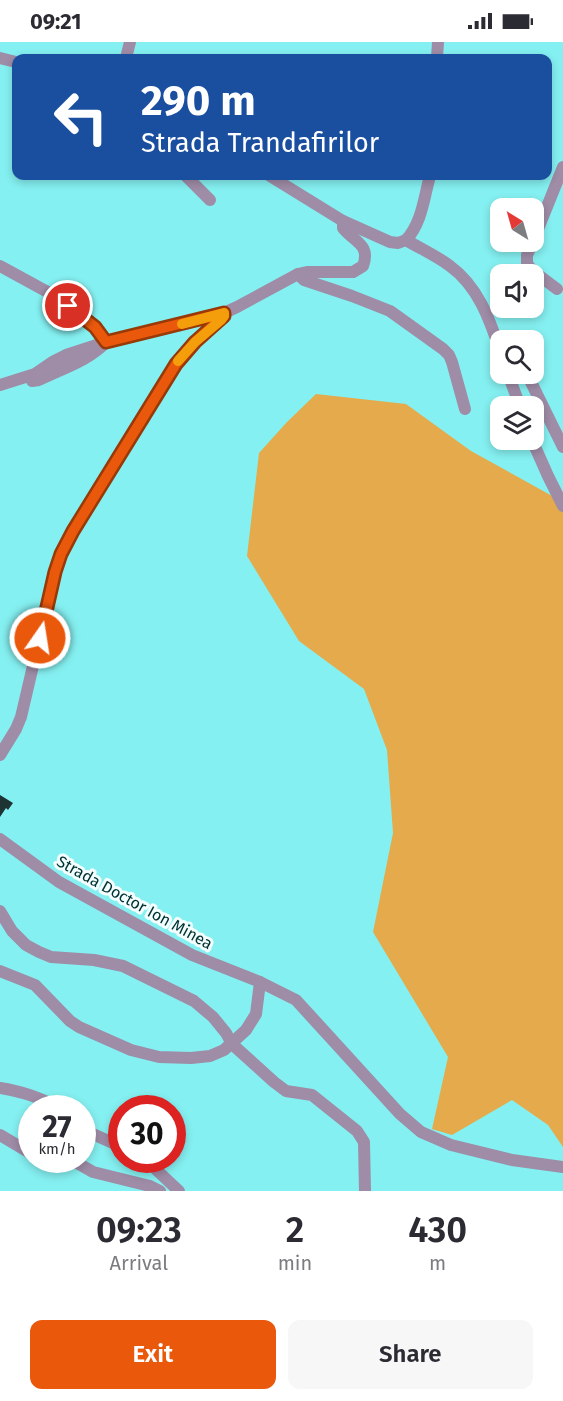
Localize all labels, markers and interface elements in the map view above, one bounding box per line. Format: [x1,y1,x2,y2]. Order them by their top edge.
text: 09:21 [30,8,81,35]
text: 290 m [141,76,256,126]
icon: left [42,78,120,156]
text: Strada Trandafirilor [141,127,379,159]
north arrow [490,198,544,252]
map controls [490,198,544,450]
button: sound [490,264,544,318]
pin [42,280,93,331]
icon: arrive [51,289,84,322]
button: search [490,330,544,384]
button: layers [490,396,544,450]
position arrow [8,606,72,670]
street label: Strada Doctor Ion Minea [54,852,216,953]
speed limit sign: 30 [108,1095,186,1173]
text: 27 [42,1109,72,1145]
text: km/h [38,1140,76,1158]
text: 09:23 [96,1208,182,1252]
text: 2 [286,1208,304,1252]
text: 430 [408,1208,467,1252]
text: Arrival [110,1251,168,1275]
text: min [278,1251,312,1275]
text: m [429,1251,446,1275]
button: Exit [30,1320,276,1389]
button: Share [288,1320,533,1389]

